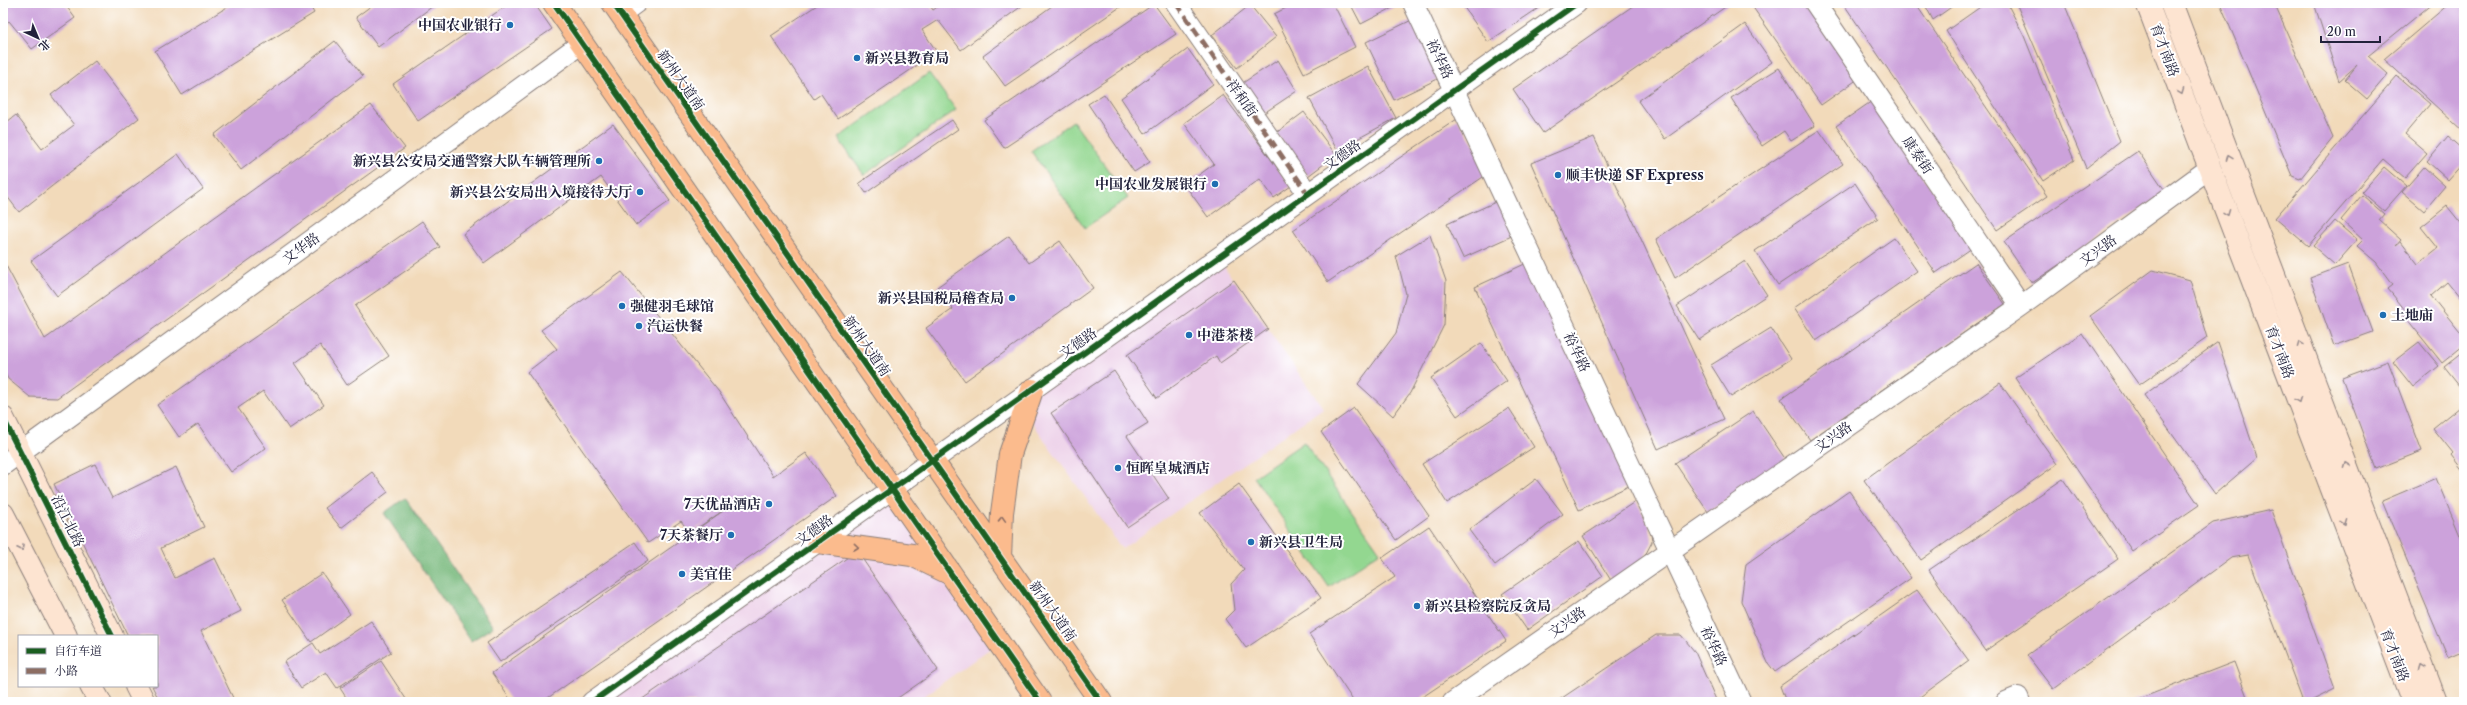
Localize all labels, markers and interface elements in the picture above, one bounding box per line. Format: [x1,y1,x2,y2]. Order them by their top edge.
place label: 中国农业银行 [418,16,502,34]
north arrow [18,18,58,58]
scale bar [2321,18,2380,44]
marker: 中国农业银行 [505,20,515,30]
street label: 育才南路 [2147,21,2183,79]
text: 20 m [2327,24,2356,39]
text: 北 [36,36,54,54]
street label: 裕华路 [1423,36,1457,82]
street label: 新州大道南 [654,46,708,114]
place label: 新兴县教育局 [865,49,949,67]
marker: 新兴县教育局 [852,53,862,63]
street label: 祥和街 [1223,76,1261,120]
one-way arrow [2176,88,2184,95]
street label: 康泰街 [1899,133,1937,177]
street label: 文德路 [1320,136,1364,174]
place label: 新兴县公安局交通警察大队车辆管理所 [353,152,591,170]
one-way arrow [2226,154,2234,161]
marker: 新兴县公安局交通警察大队车辆管理所 [594,156,604,166]
place label: 顺丰快递 SF Express [1566,166,1704,184]
marker: 顺丰快递 SF Express [1553,170,1563,180]
place label: 中国农业发展银行 [1095,175,1207,193]
marker: 中国农业发展银行 [1210,179,1220,189]
place label: 新兴县公安局出入境接待大厅 [450,183,632,201]
marker: 新兴县公安局出入境接待大厅 [635,187,645,197]
one-way arrow [2222,210,2230,217]
street label: 文华路 [279,228,323,268]
street label: 文兴路 [2076,230,2120,270]
place label: 新兴县国税局稽查局 [878,289,1004,307]
marker: 新兴县国税局稽查局 [1007,293,1017,303]
place label: 强健羽毛球馆 [630,297,714,315]
marker: 强健羽毛球馆 [617,301,627,311]
place label: 土地庙 [2391,306,2433,324]
marker: 土地庙 [2378,310,2388,320]
street label: 新州大道南 [840,312,894,380]
place label: 汽运快餐 [647,317,703,335]
marker: 汽运快餐 [634,321,644,331]
street label: 育才南路 [2262,323,2298,381]
street label: 文德路 [1056,324,1100,362]
place label: 中港茶楼 [1197,326,1253,344]
street label: 裕华路 [1560,329,1594,375]
marker: 中港茶楼 [1184,330,1194,340]
one-way arrow [2297,341,2305,348]
one-way arrow [2293,397,2302,404]
street label: 文兴路 [1811,418,1855,456]
place label: 恒晖皇城酒店 [1126,459,1210,477]
one-way arrow [2343,462,2351,469]
marker: 恒晖皇城酒店 [1113,463,1123,473]
street label: 沿江北路 [48,492,88,550]
place label: 7天优品酒店 [684,495,761,513]
marker: 7天优品酒店 [764,499,774,509]
street label: 文德路 [792,511,836,549]
one-way arrow [997,515,1006,522]
one-way arrow [2340,518,2348,525]
place label: 7天茶餐厅 [660,526,723,544]
marker: 7天茶餐厅 [726,530,736,540]
place label: 新兴县卫生局 [1259,533,1343,551]
marker: 新兴县卫生局 [1246,537,1256,547]
one-way arrow [853,542,859,551]
one-way arrow [16,544,24,552]
place label: 美宜佳 [690,565,732,583]
marker: 美宜佳 [677,569,687,579]
street label: 新州大道南 [1026,577,1080,645]
place label: 新兴县检察院反贪局 [1425,597,1551,615]
marker: 新兴县检察院反贪局 [1412,601,1422,611]
street label: 文兴路 [1545,603,1589,641]
street label: 裕华路 [1697,623,1731,669]
street label: 育才南路 [2377,626,2413,684]
legend [18,635,158,687]
text: 自行车道 [54,643,102,658]
one-way arrow [2419,662,2427,669]
text: 小路 [54,663,78,678]

